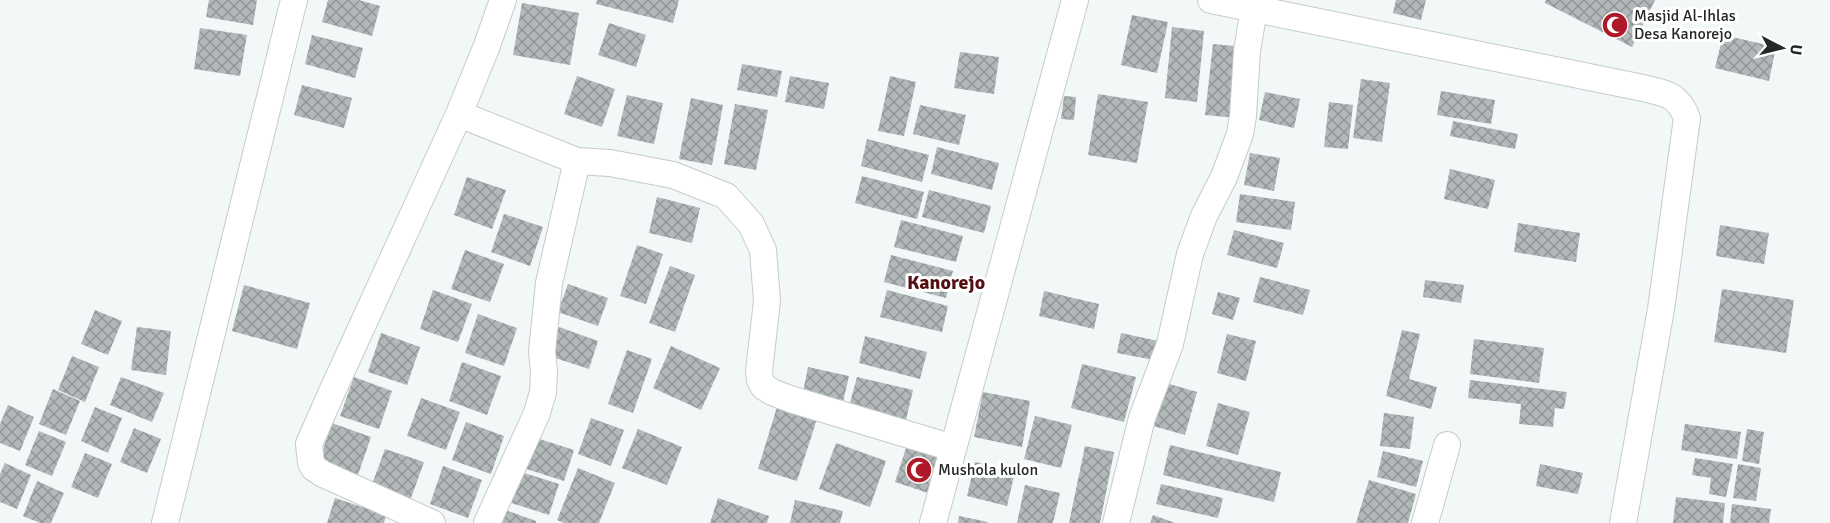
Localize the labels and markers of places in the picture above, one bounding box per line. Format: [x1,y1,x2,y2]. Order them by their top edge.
place label: Masjid Al-Ihlas Desa Kanorejo [1634,6,1736,44]
mosque icon: Masjid Al-Ihlas Desa Kanorejo [1600,10,1630,40]
mosque icon: Mushola kulon [904,455,934,485]
place label: Mushola kulon [938,460,1038,480]

